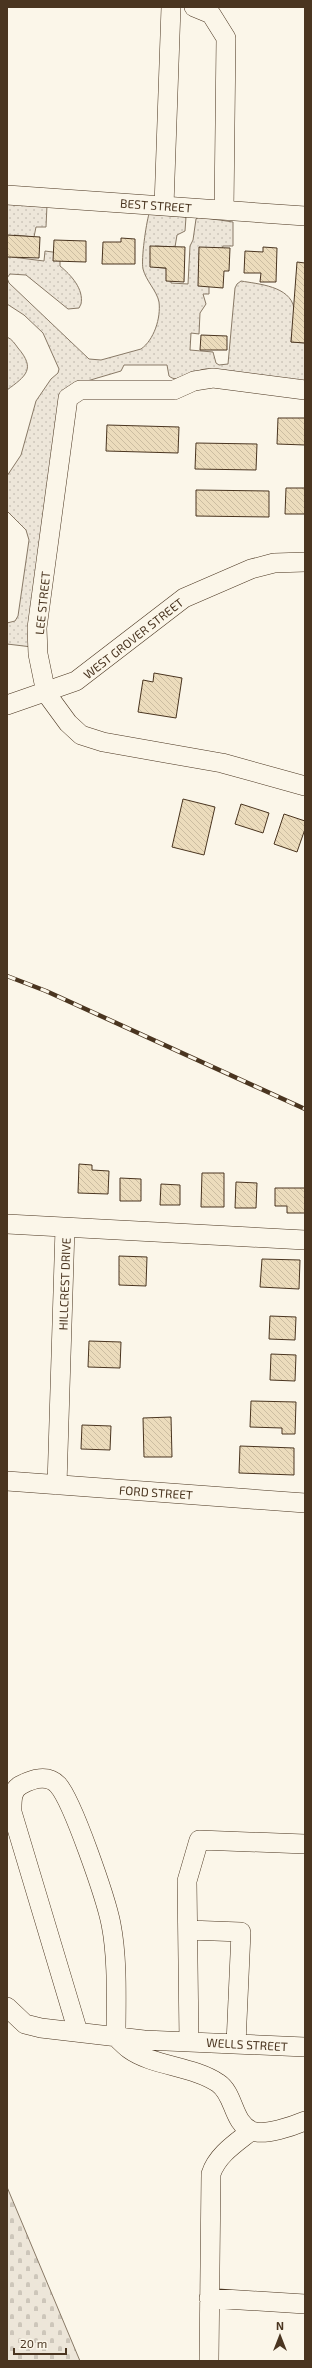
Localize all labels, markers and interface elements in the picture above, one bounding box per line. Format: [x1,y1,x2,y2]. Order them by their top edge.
street label: BEST STREET [120,196,192,214]
street label: LEE STREET [32,571,52,635]
street label: WEST GROVER STREET [80,595,186,681]
street label: HILLCREST DRIVE [55,1237,73,1331]
street label: FORD STREET [119,1482,193,1502]
street label: WELLS STREET [206,2035,288,2053]
north arrow [260,2316,300,2356]
text: N [276,2319,284,2332]
scale bar [14,2330,66,2356]
text: 20 m [20,2336,47,2350]

